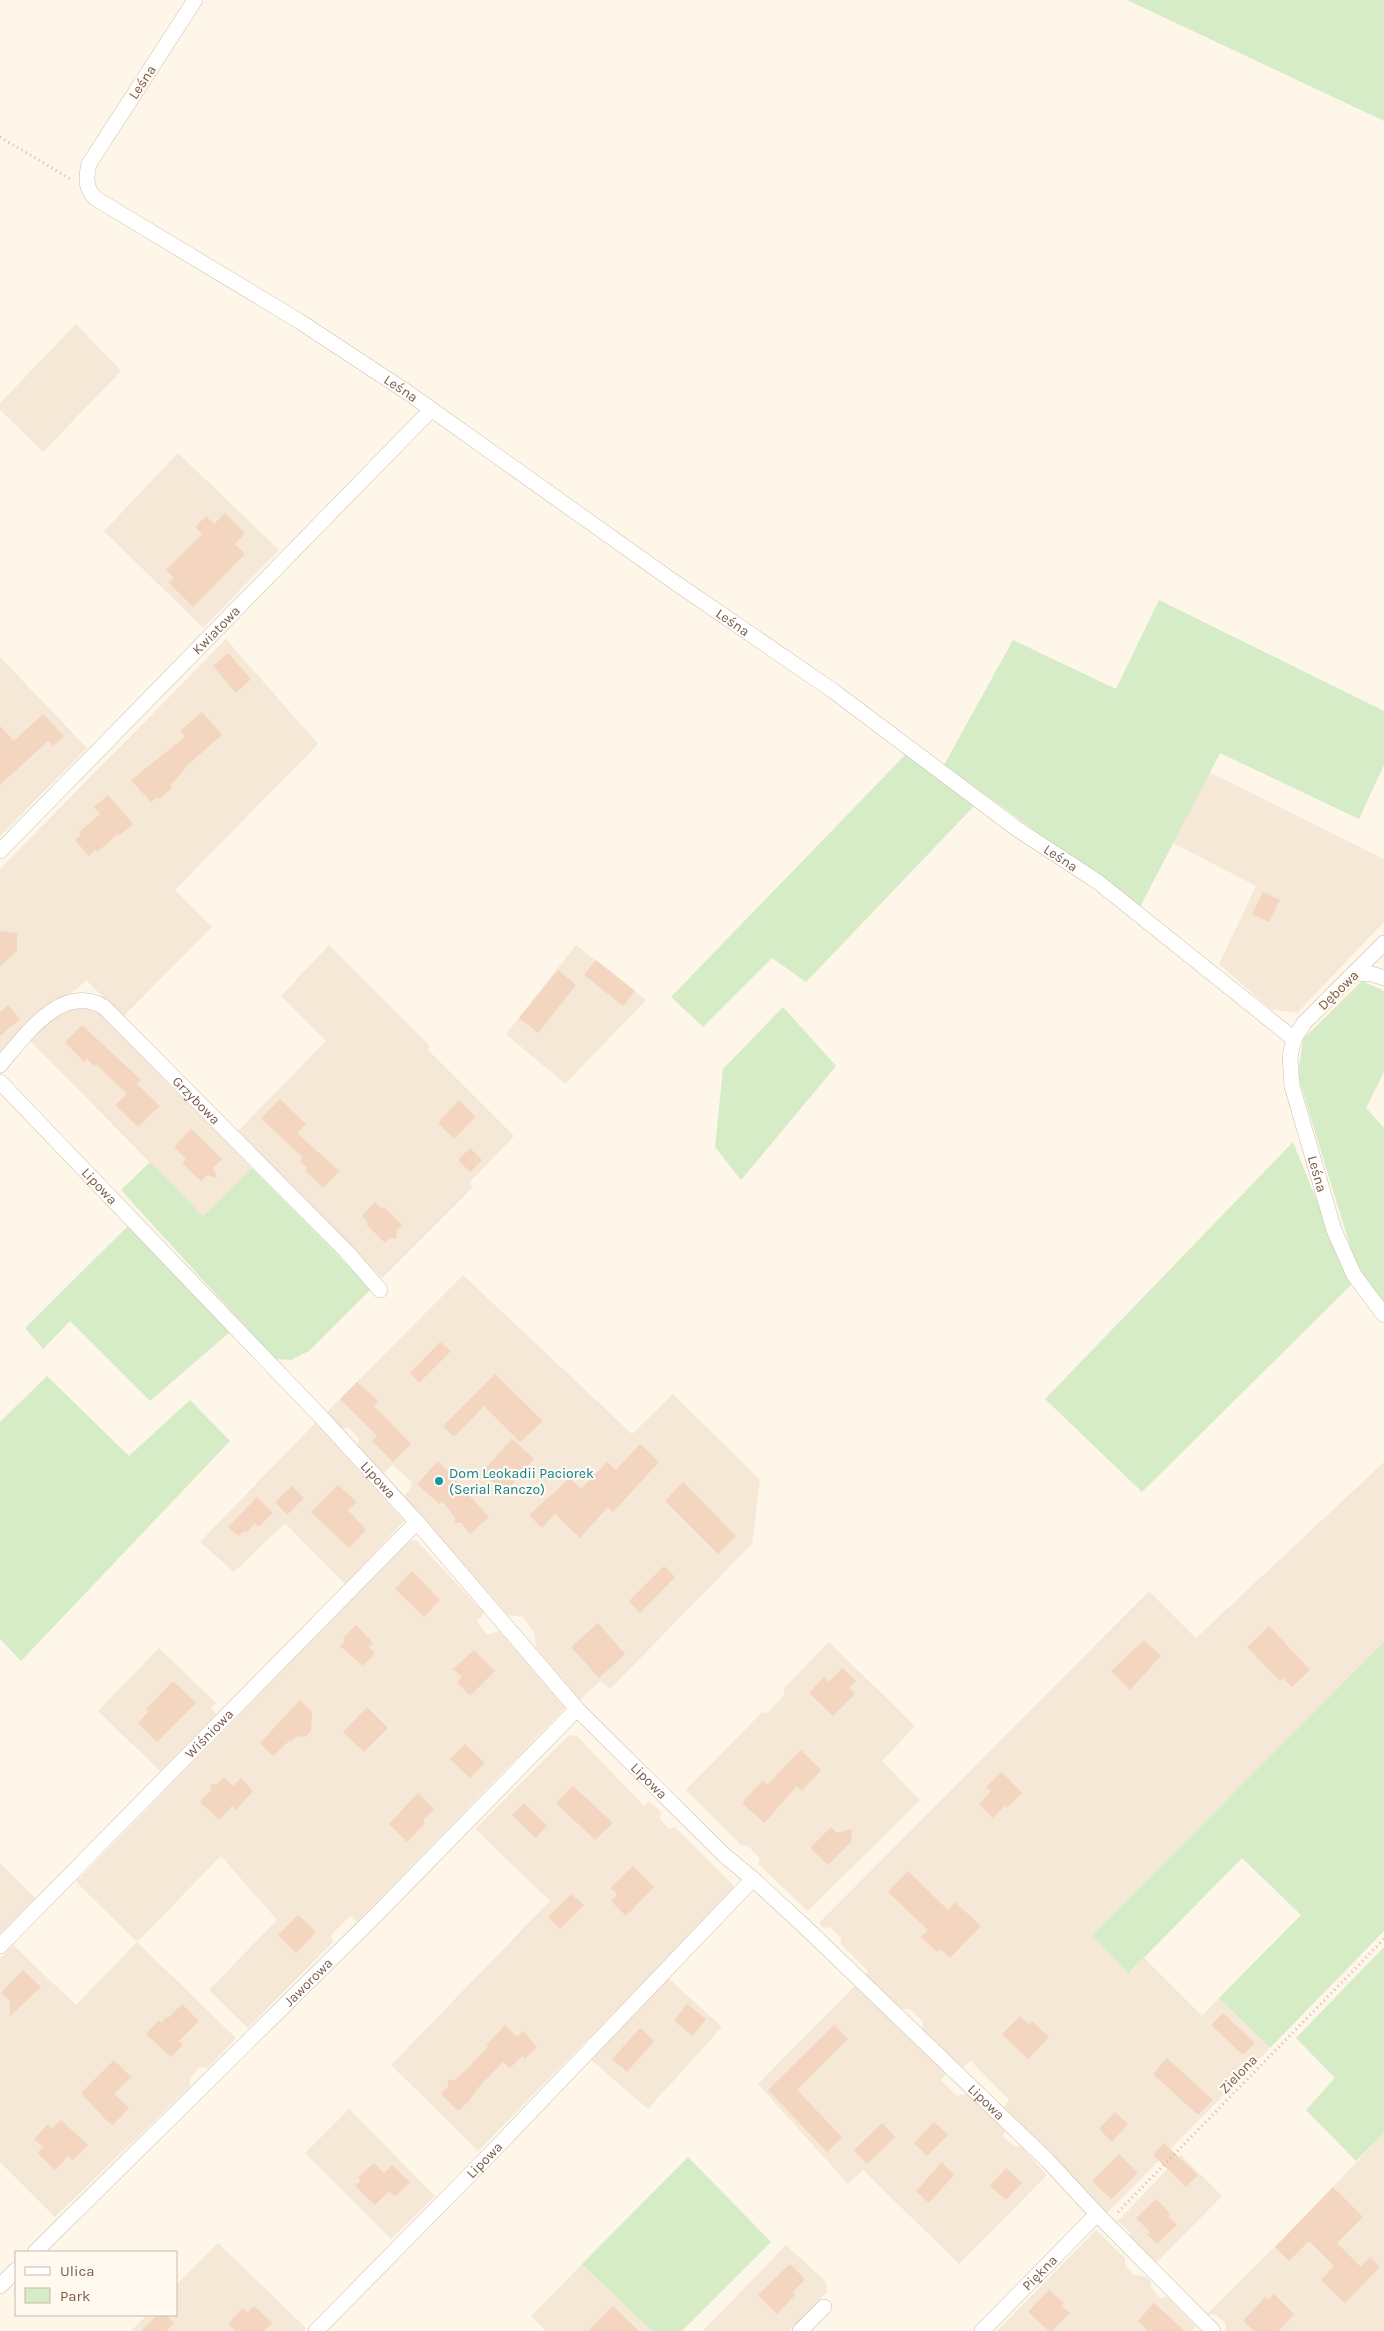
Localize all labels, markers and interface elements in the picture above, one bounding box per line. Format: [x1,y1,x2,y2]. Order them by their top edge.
street label: Leśna [125,62,160,103]
street label: Leśna [381,371,421,406]
street label: Kwiatowa [189,602,244,658]
street label: Leśna [712,605,753,640]
street label: Leśna [1040,841,1081,875]
street label: Dębowa [1314,967,1362,1014]
street label: Grzybowa [169,1073,224,1128]
street label: Leśna [1304,1154,1331,1194]
street label: Lipowa [78,1164,121,1208]
street label: Lipowa [357,1458,399,1502]
place label: Dom Leokadii Paciorek (Serial Ranczo) [449,1465,594,1498]
marker: Dom Leokadii Paciorek (Serial Ranczo) [433,1475,445,1487]
street label: Wiśniowa [181,1706,237,1762]
street label: Lipowa [627,1759,671,1803]
street label: Jaworowa [281,1955,336,2010]
street label: Zielona [1216,2051,1261,2097]
street label: Lipowa [964,2081,1008,2124]
street label: Lipowa [463,2138,506,2182]
legend [15,2251,178,2316]
street label: Piękna [1019,2252,1061,2294]
text: Ulica [60,2262,94,2280]
text: Park [60,2287,90,2305]

